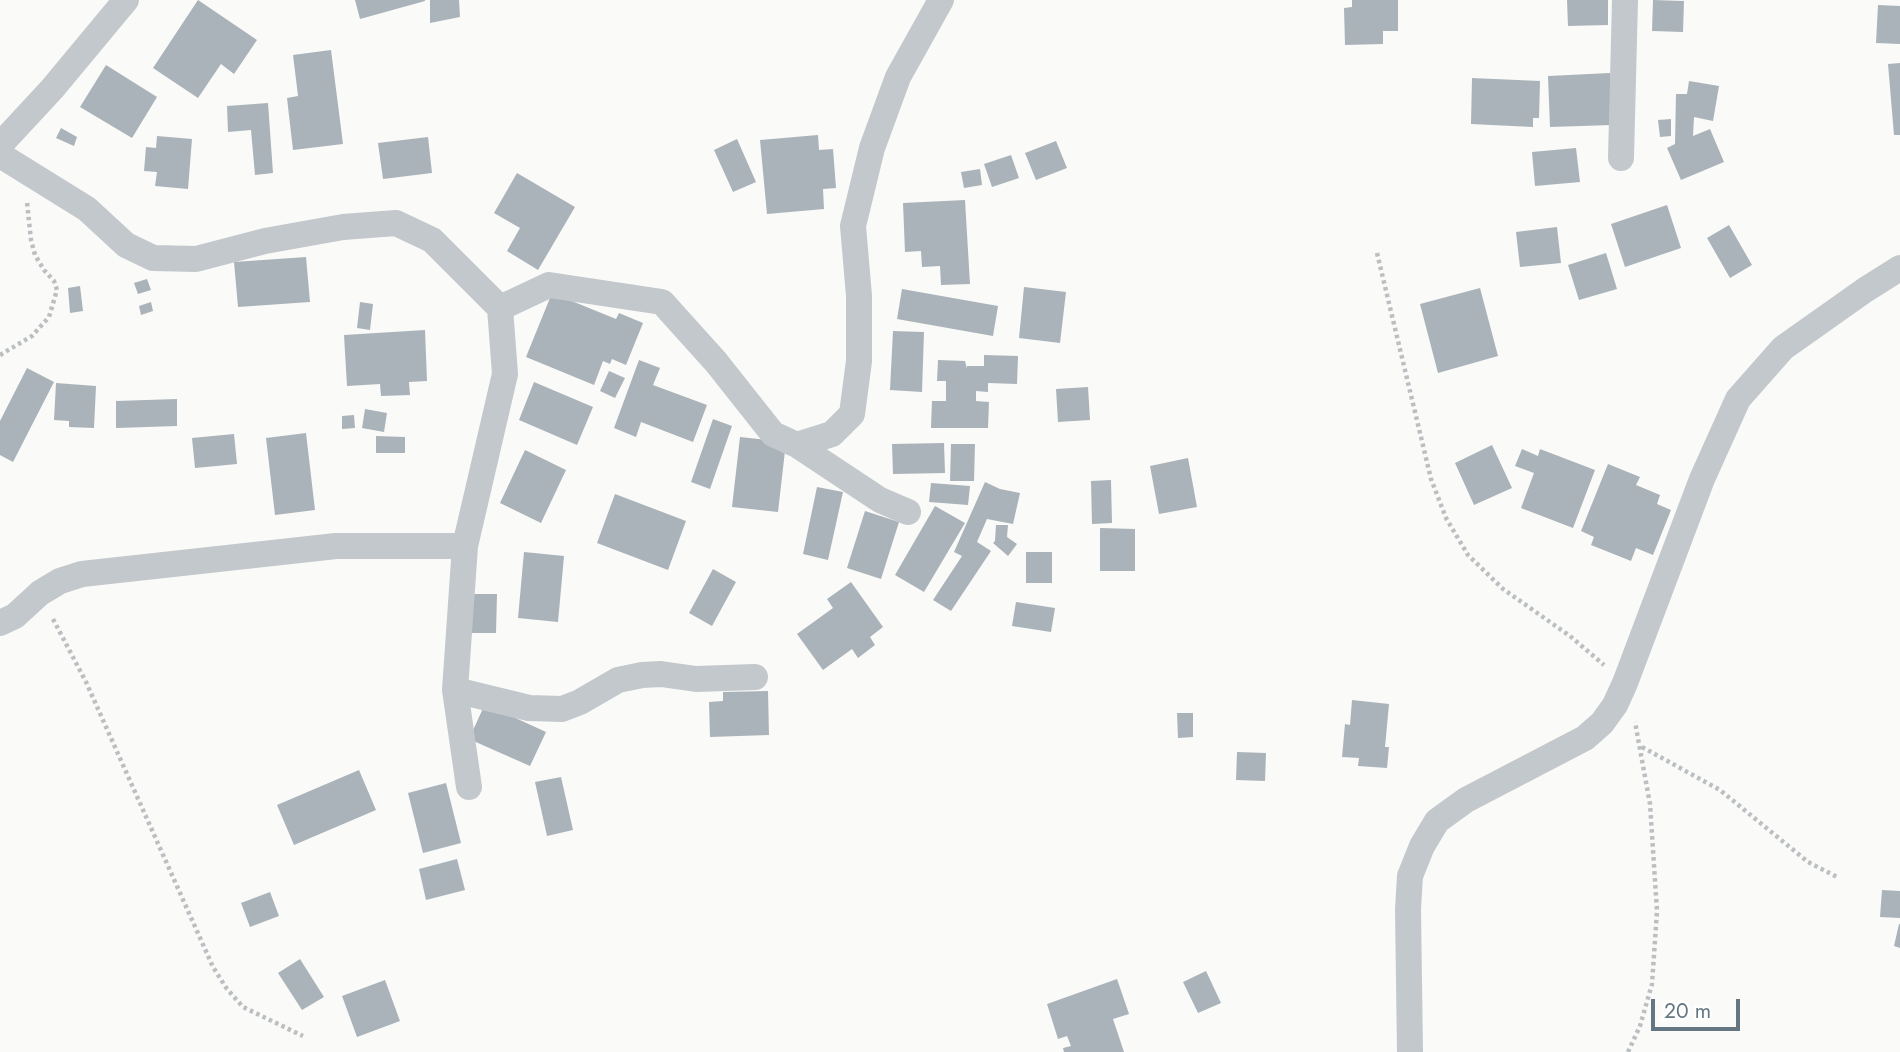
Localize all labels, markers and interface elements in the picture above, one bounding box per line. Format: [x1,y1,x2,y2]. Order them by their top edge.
scale bar [1655,986,1744,1030]
text: 20 m [1664,996,1711,1026]

